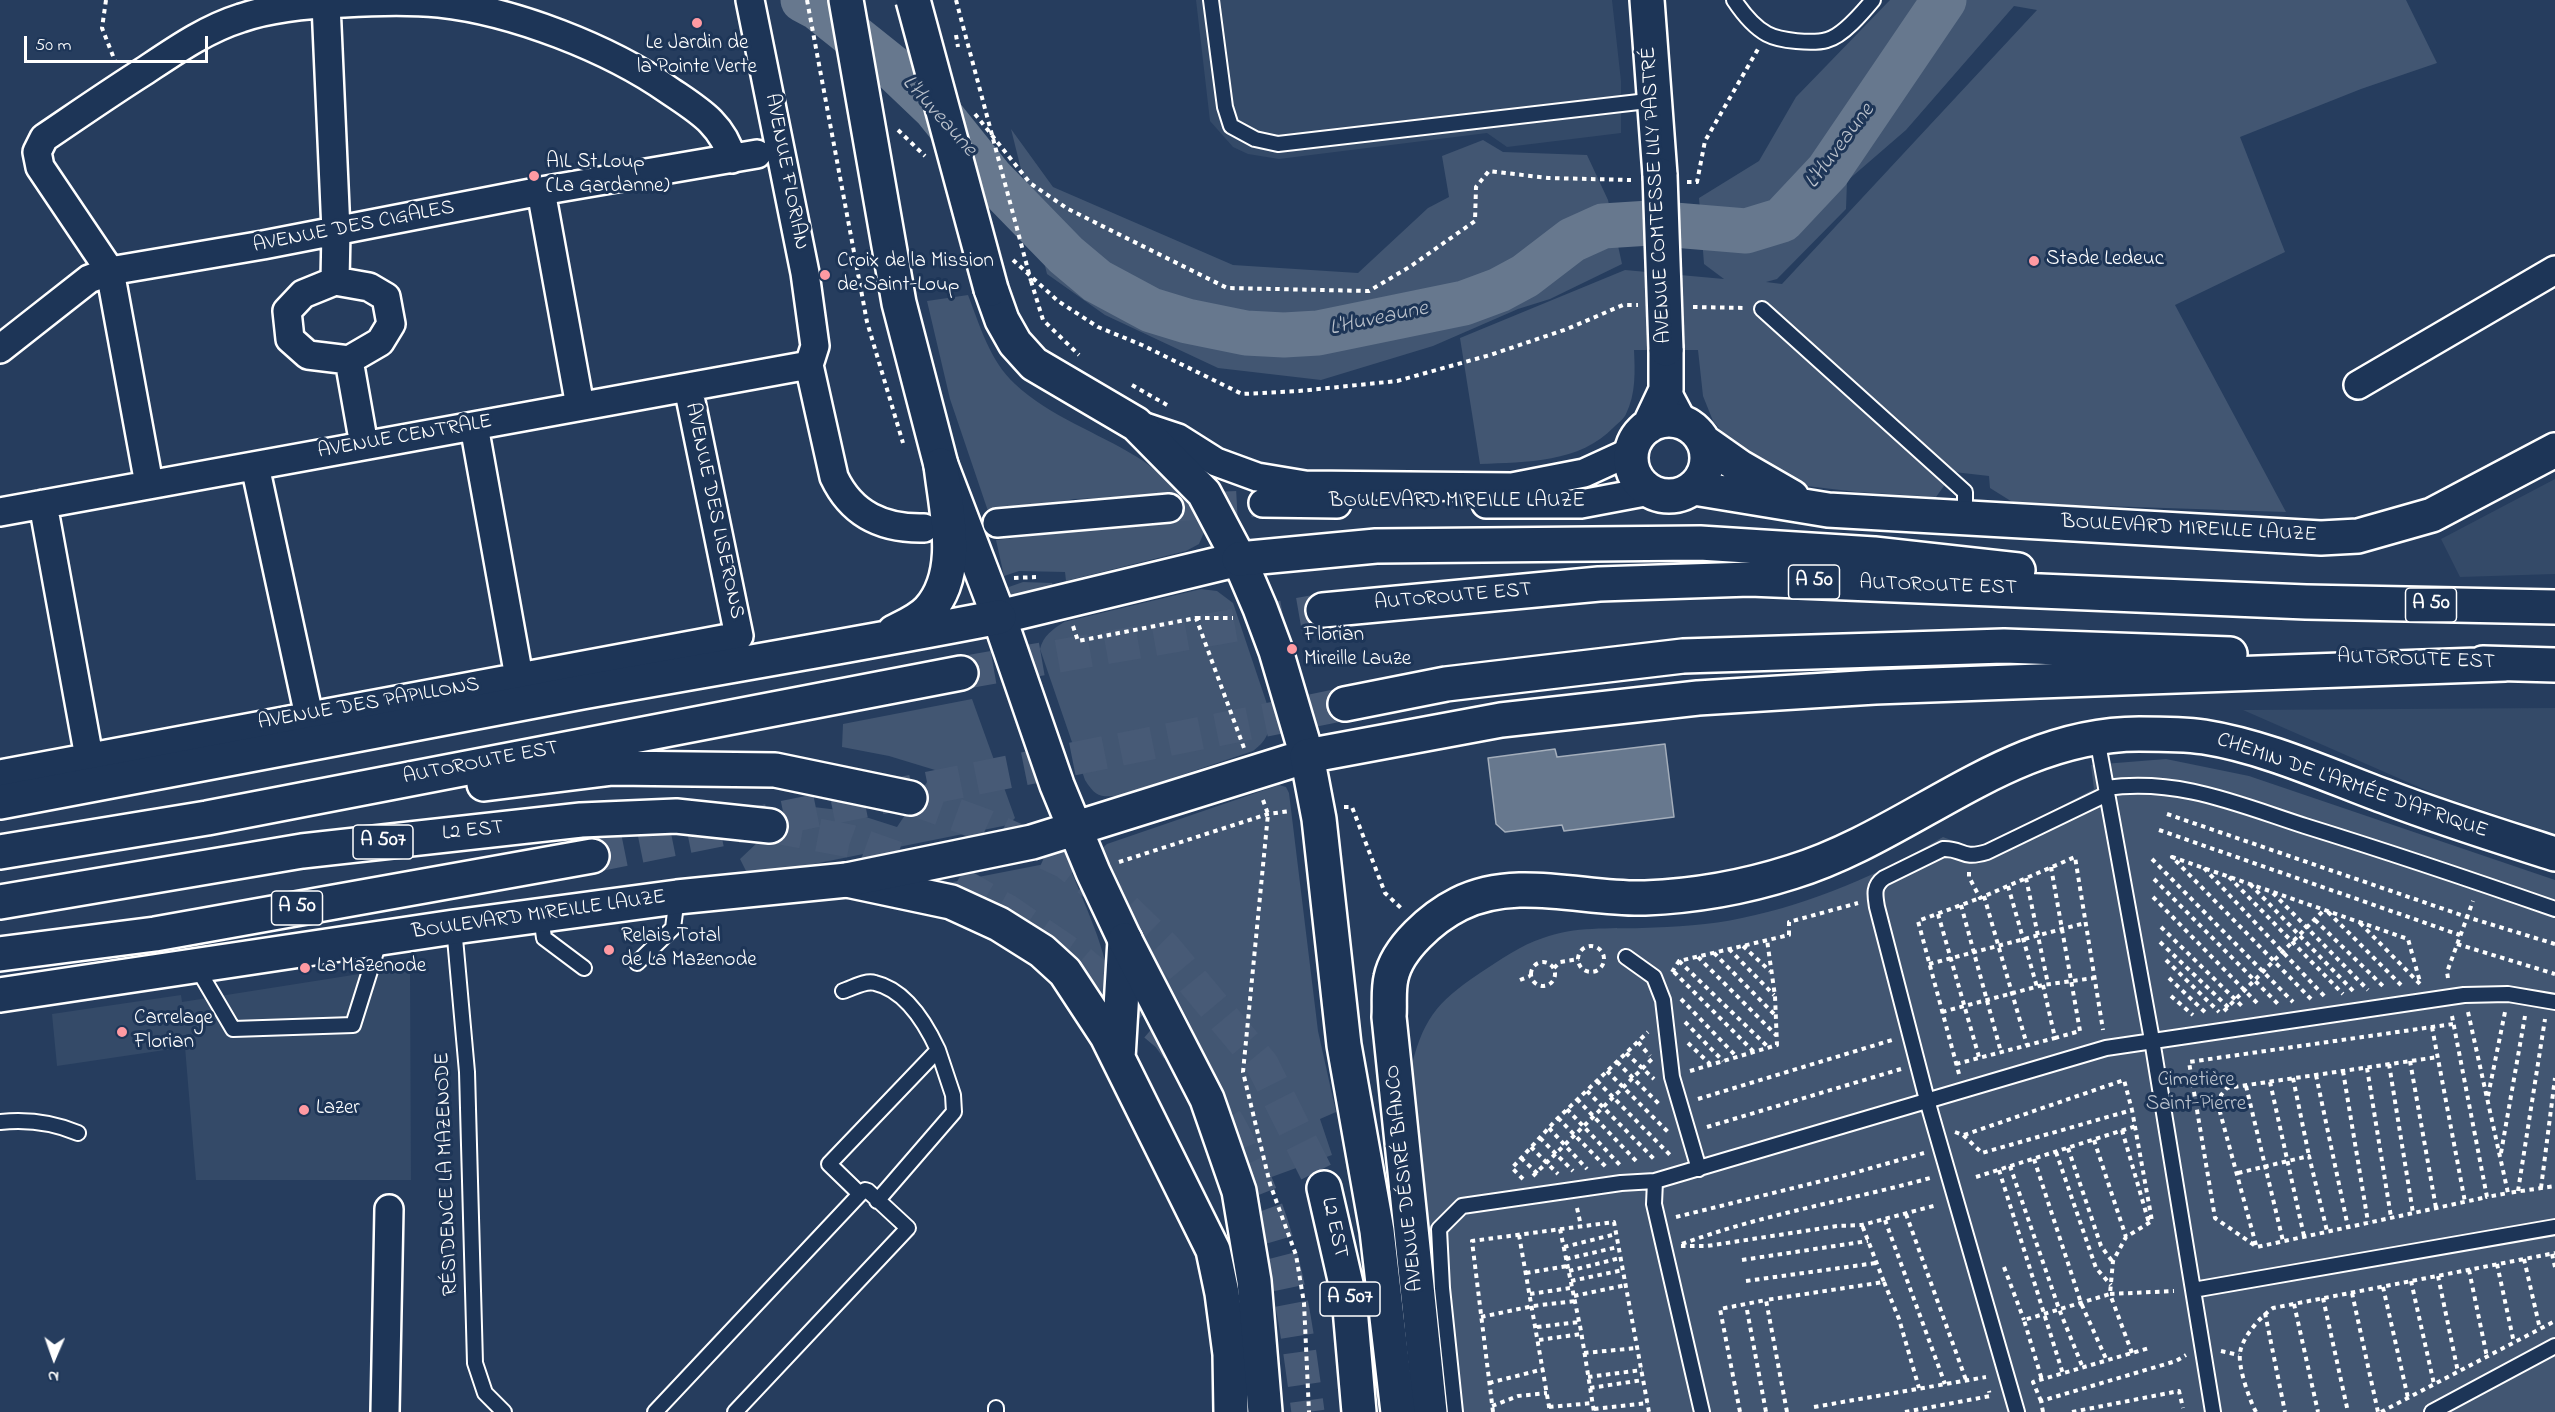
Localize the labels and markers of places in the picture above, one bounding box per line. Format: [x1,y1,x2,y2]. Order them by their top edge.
marker: Le Jardin de la Pointe Verte [690,16,704,30]
place label: Le Jardin de la Pointe Verte [637,32,757,82]
place label: AIL St Loup (La Gardanne) [546,151,670,201]
marker: AIL St Loup (La Gardanne) [527,169,541,183]
place label: Stade Ledeuc [2046,248,2164,274]
place label: Croix de la Mission de Saint-Loup [837,250,994,300]
marker: Stade Ledeuc [2027,254,2041,268]
marker: Croix de la Mission de Saint-Loup [818,268,832,282]
place label: Florian Mireille Lauze [1304,624,1411,674]
marker: Florian Mireille Lauze [1285,642,1299,656]
place label: Relais Total de La Mazenode [621,925,757,975]
marker: Relais Total de La Mazenode [602,943,616,957]
place label: La Mazenode [317,955,426,981]
marker: La Mazenode [298,961,312,975]
place label: Carrelage Florian [134,1007,213,1057]
marker: Carrelage Florian [115,1025,129,1039]
place label: Lazer [316,1097,360,1123]
marker: Lazer [297,1103,311,1117]

